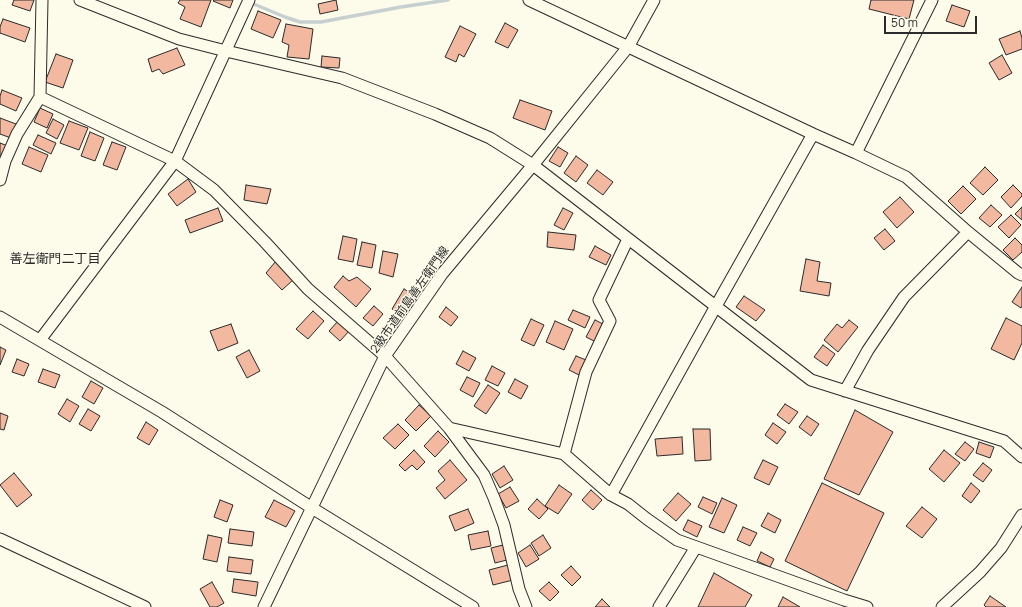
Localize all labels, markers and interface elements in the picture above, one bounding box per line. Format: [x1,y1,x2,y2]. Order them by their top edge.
scale bar [886,8,979,34]
text: 50 m [891,14,918,31]
street label: 2級市道前島善左衛門線 [368,244,452,356]
district label: 善左衛門二丁目 [10,251,100,267]

